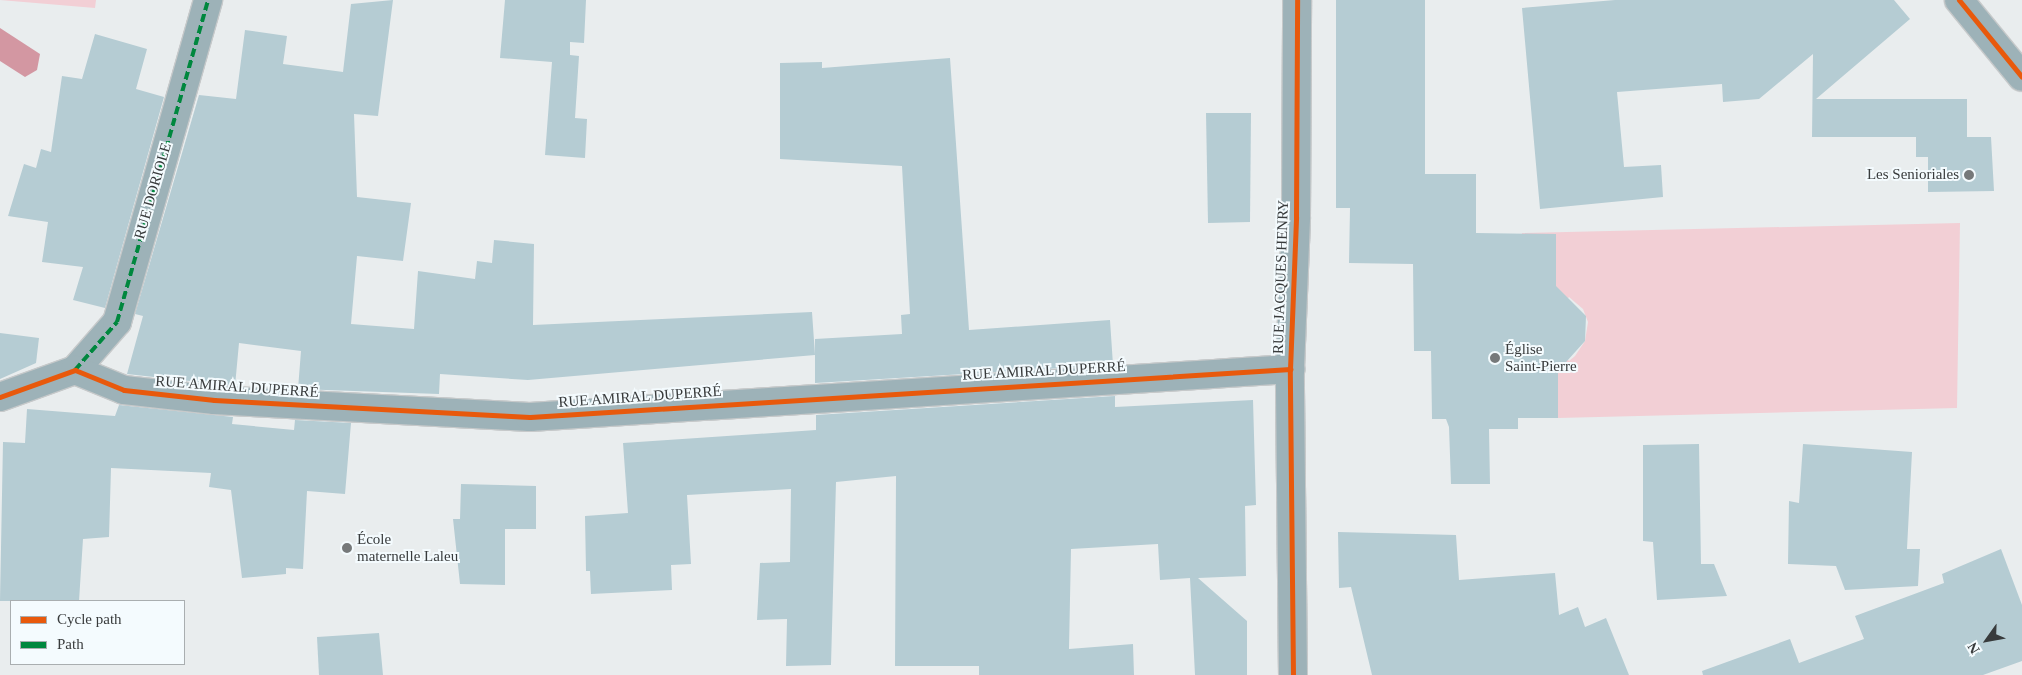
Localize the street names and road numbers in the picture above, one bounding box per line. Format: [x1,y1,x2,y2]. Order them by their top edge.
street label: RUE DORIOLE [131,141,175,241]
street label: RUE JACQUES HENRY [1269,200,1293,354]
street label: RUE AMIRAL DUPERRÉ [961,358,1127,384]
street label: RUE AMIRAL DUPERRÉ [154,372,320,402]
street label: RUE AMIRAL DUPERRÉ [557,382,723,412]

